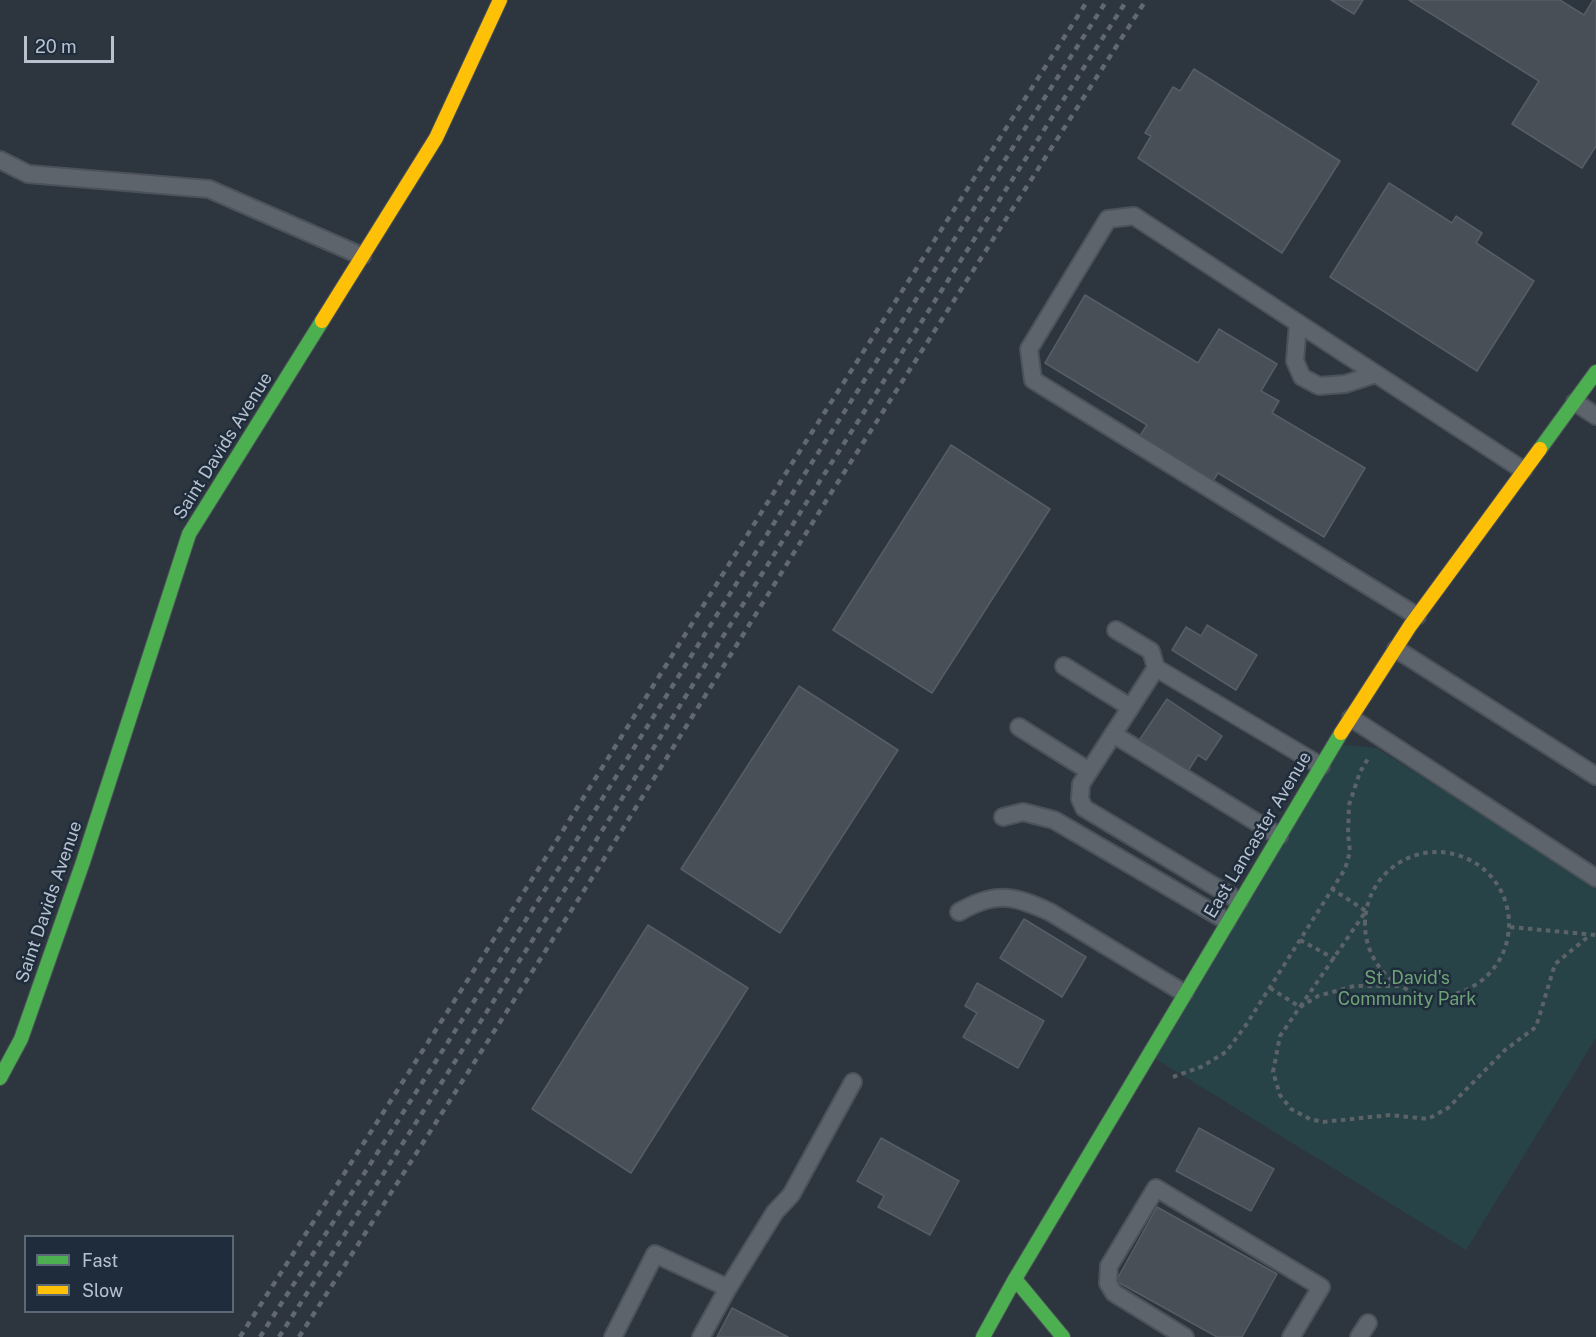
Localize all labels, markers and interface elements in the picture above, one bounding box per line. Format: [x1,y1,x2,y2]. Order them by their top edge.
scale bar [27,24,117,62]
text: 20 m [35,36,77,57]
street label: Saint Davids Avenue [169,368,277,524]
street label: East Lancaster Avenue [1200,748,1316,922]
street label: Saint Davids Avenue [11,818,87,986]
park label: St. David's Community Park [1338,967,1476,1010]
legend [24,1235,234,1313]
text: Fast [82,1250,118,1271]
text: Slow [82,1280,123,1301]

